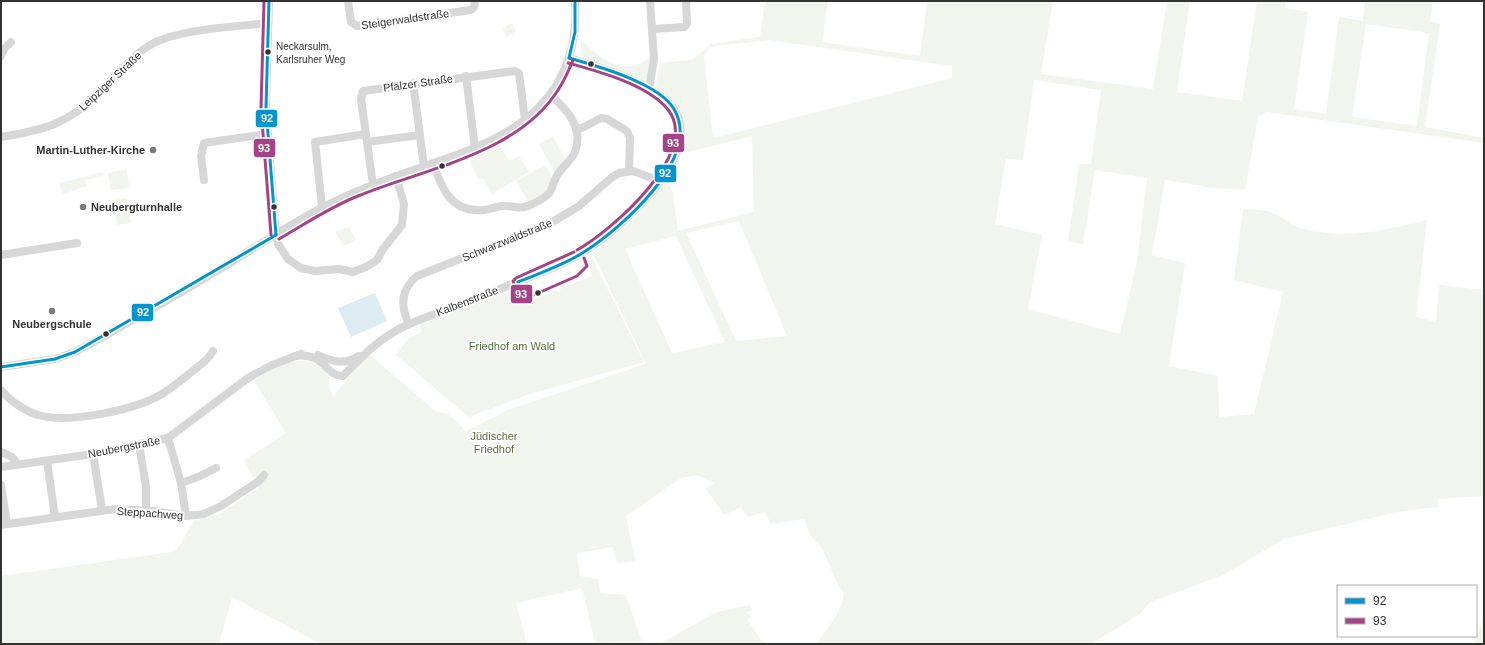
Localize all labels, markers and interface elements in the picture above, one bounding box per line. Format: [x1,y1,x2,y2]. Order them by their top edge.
street label: Steigerwaldstraße [360,7,450,31]
place label: Neckarsulm, Karlsruher Weg [276,41,345,65]
marker: Neckarsulm, Karlsruher Weg [263,47,273,57]
street label: Leipziger Straße [76,49,144,113]
unlabelled marker [586,59,596,69]
street label: Pfälzer Straße [382,72,454,94]
line badge: 92 [255,109,278,128]
text: 92 [261,112,273,124]
line badge: 93 [662,133,685,153]
text: 93 [667,137,679,149]
line badge: 93 [253,138,276,158]
text: 93 [258,142,270,154]
place label: Martin-Luther-Kirche [36,144,145,156]
marker: Martin-Luther-Kirche [148,145,158,155]
unlabelled marker [437,161,447,171]
line badge: 92 [654,164,677,183]
text: 92 [659,167,671,179]
place label: Neubergturnhalle [91,201,182,213]
marker: Neubergturnhalle [78,202,88,212]
unlabelled marker [269,202,279,212]
street label: Schwarzwaldstraße [460,216,554,264]
street label: Kalbenstraße [434,284,500,318]
line badge: 93 [510,284,533,304]
text: 93 [515,288,527,300]
unlabelled marker [533,288,543,298]
line badge: 92 [131,303,154,322]
marker: Neubergschule [47,306,57,316]
text: 92 [137,306,149,318]
place label: Neubergschule [12,318,92,330]
unlabelled marker [101,329,111,339]
park label: Friedhof am Wald [469,340,555,352]
park label: Jüdischer Friedhof [470,430,518,455]
street label: Neubergstraße [87,434,161,460]
street label: Steppachweg [116,505,184,521]
legend [1337,585,1477,637]
text: 92 [1373,594,1387,608]
text: 93 [1373,614,1387,628]

